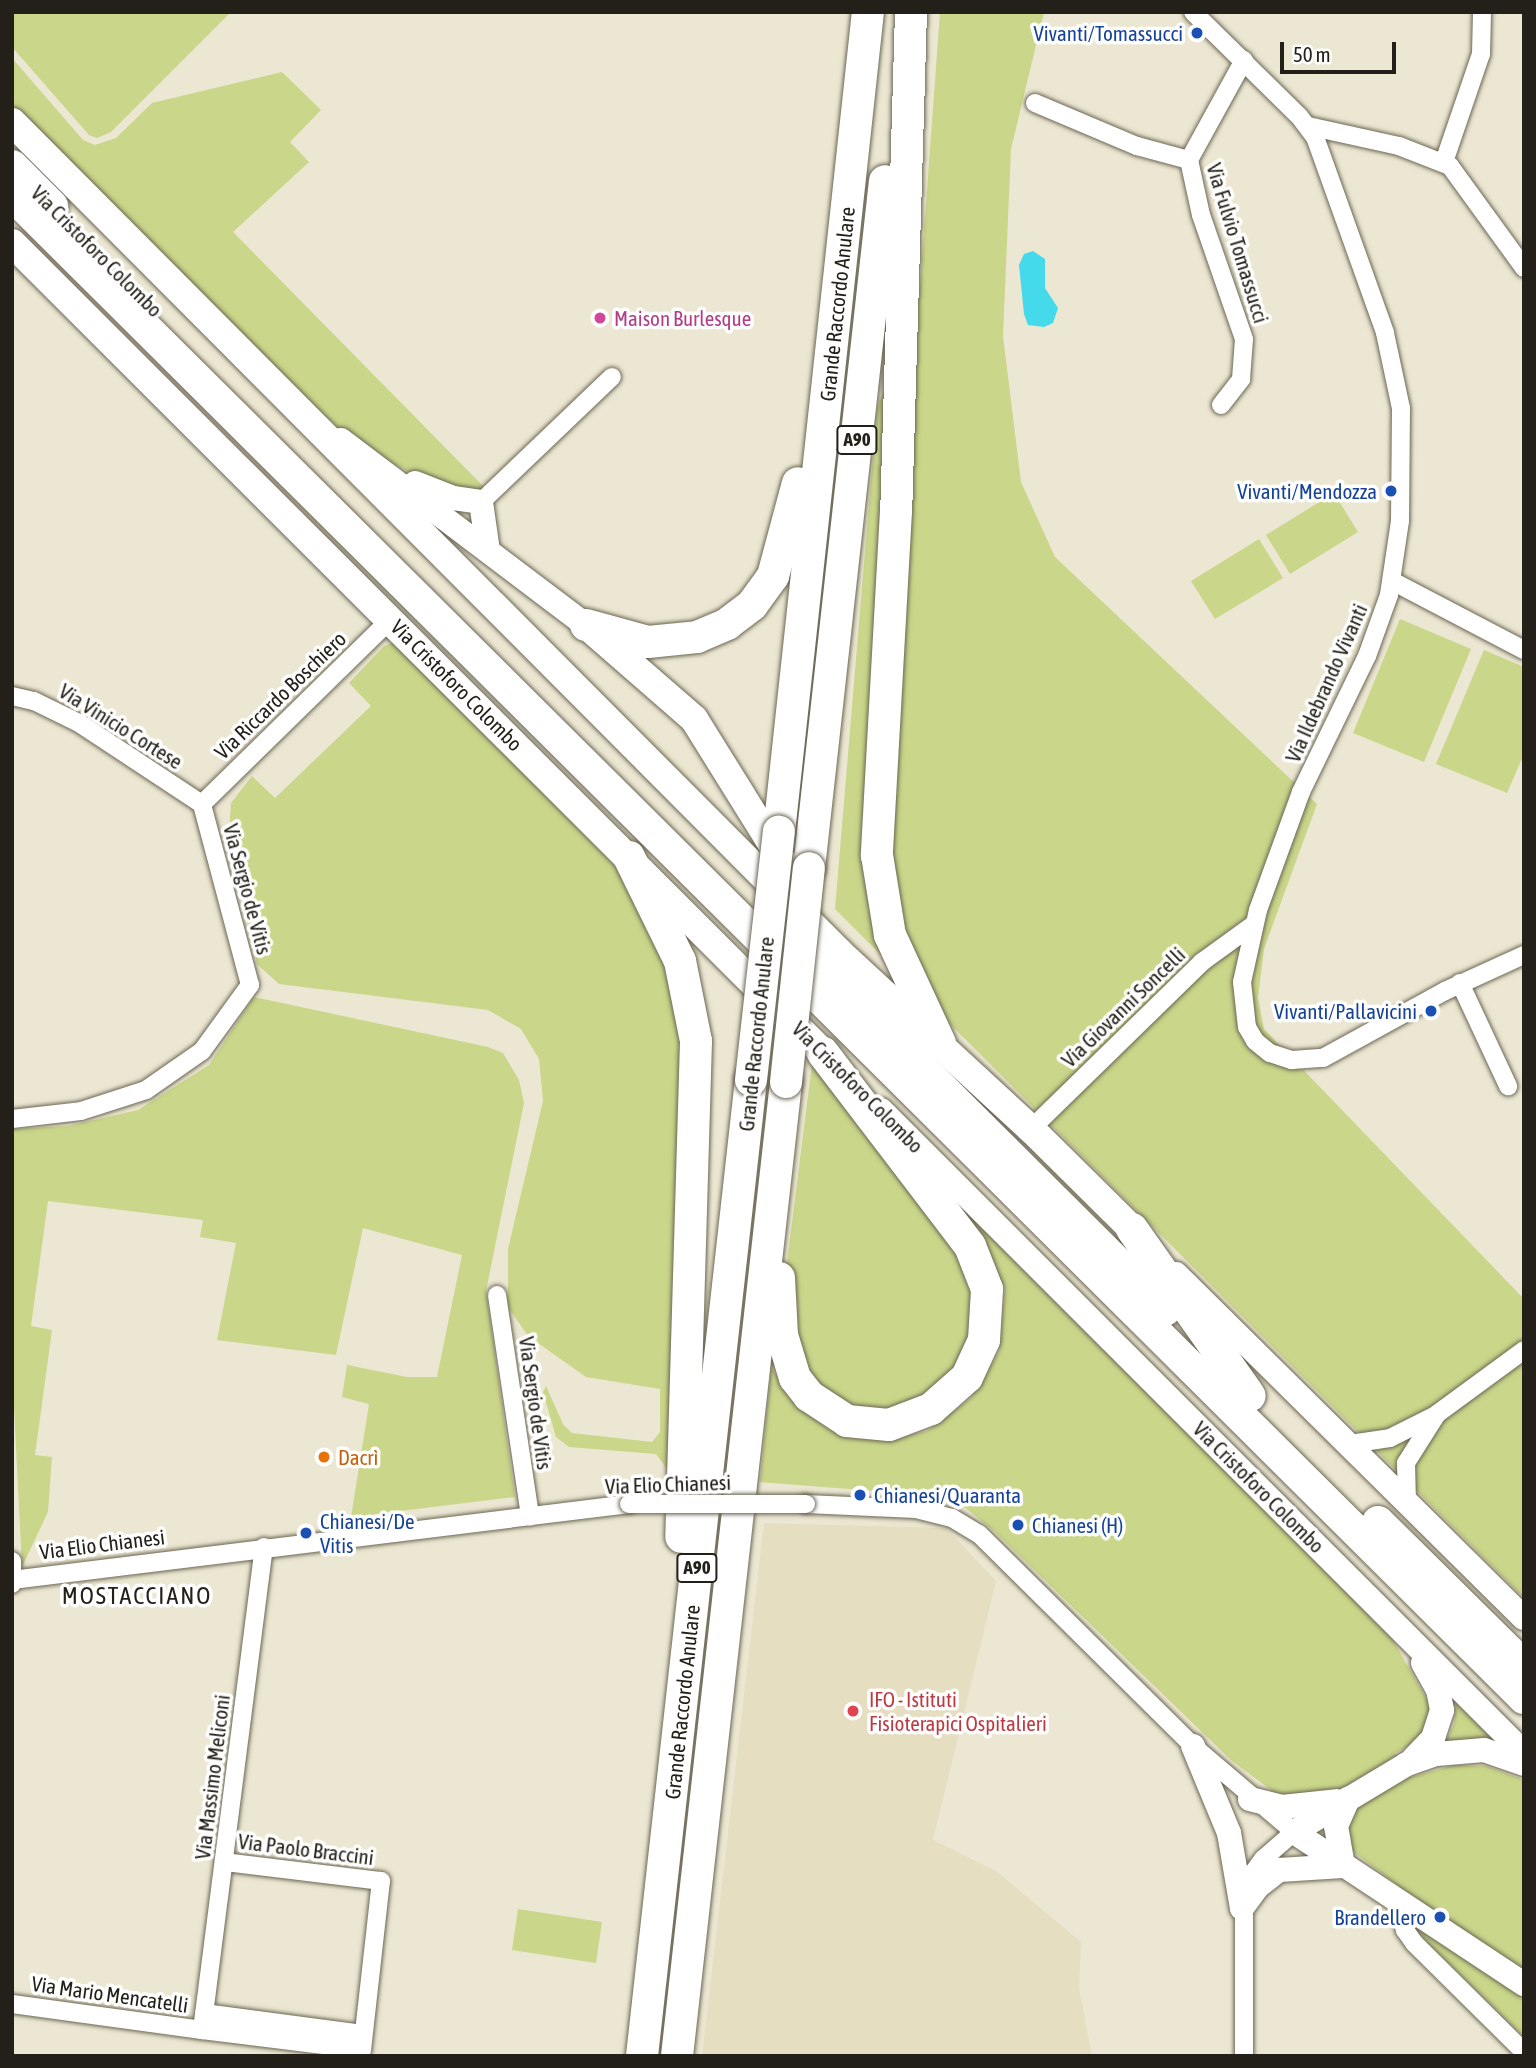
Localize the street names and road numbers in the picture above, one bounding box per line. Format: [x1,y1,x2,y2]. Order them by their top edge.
street label: Via Fulvio Tomassucci [1202,160,1274,326]
street label: Via Cristoforo Colombo [26,180,168,322]
street label: Grande Raccordo Anulare [814,205,860,403]
road number: A90 [836,424,878,456]
street label: Via Ildebrando Vivanti [1280,600,1372,766]
street label: Via Cristoforo Colombo [386,614,528,756]
street label: Via Riccardo Boschiero [209,626,351,764]
street label: Via Vinicio Cortese [55,678,187,774]
street label: Via Sergio de Vitis [218,821,278,957]
street label: Grande Raccordo Anulare [733,935,779,1133]
street label: Via Giovanni Soncelli [1056,942,1190,1072]
street label: Via Cristoforo Colombo [787,1016,929,1158]
street label: Via Sergio de Vitis [514,1335,558,1471]
street label: Via Cristoforo Colombo [1188,1416,1330,1558]
street label: Via Elio Chianesi [605,1469,731,1499]
street label: Via Elio Chianesi [38,1524,166,1564]
road number: A90 [676,1552,718,1584]
street label: Grande Raccordo Anulare [659,1603,705,1801]
street label: Via Massimo Meliconi [189,1693,235,1861]
street label: Via Paolo Braccini [237,1828,375,1870]
street label: Via Mario Mencatelli [30,1971,190,2017]

